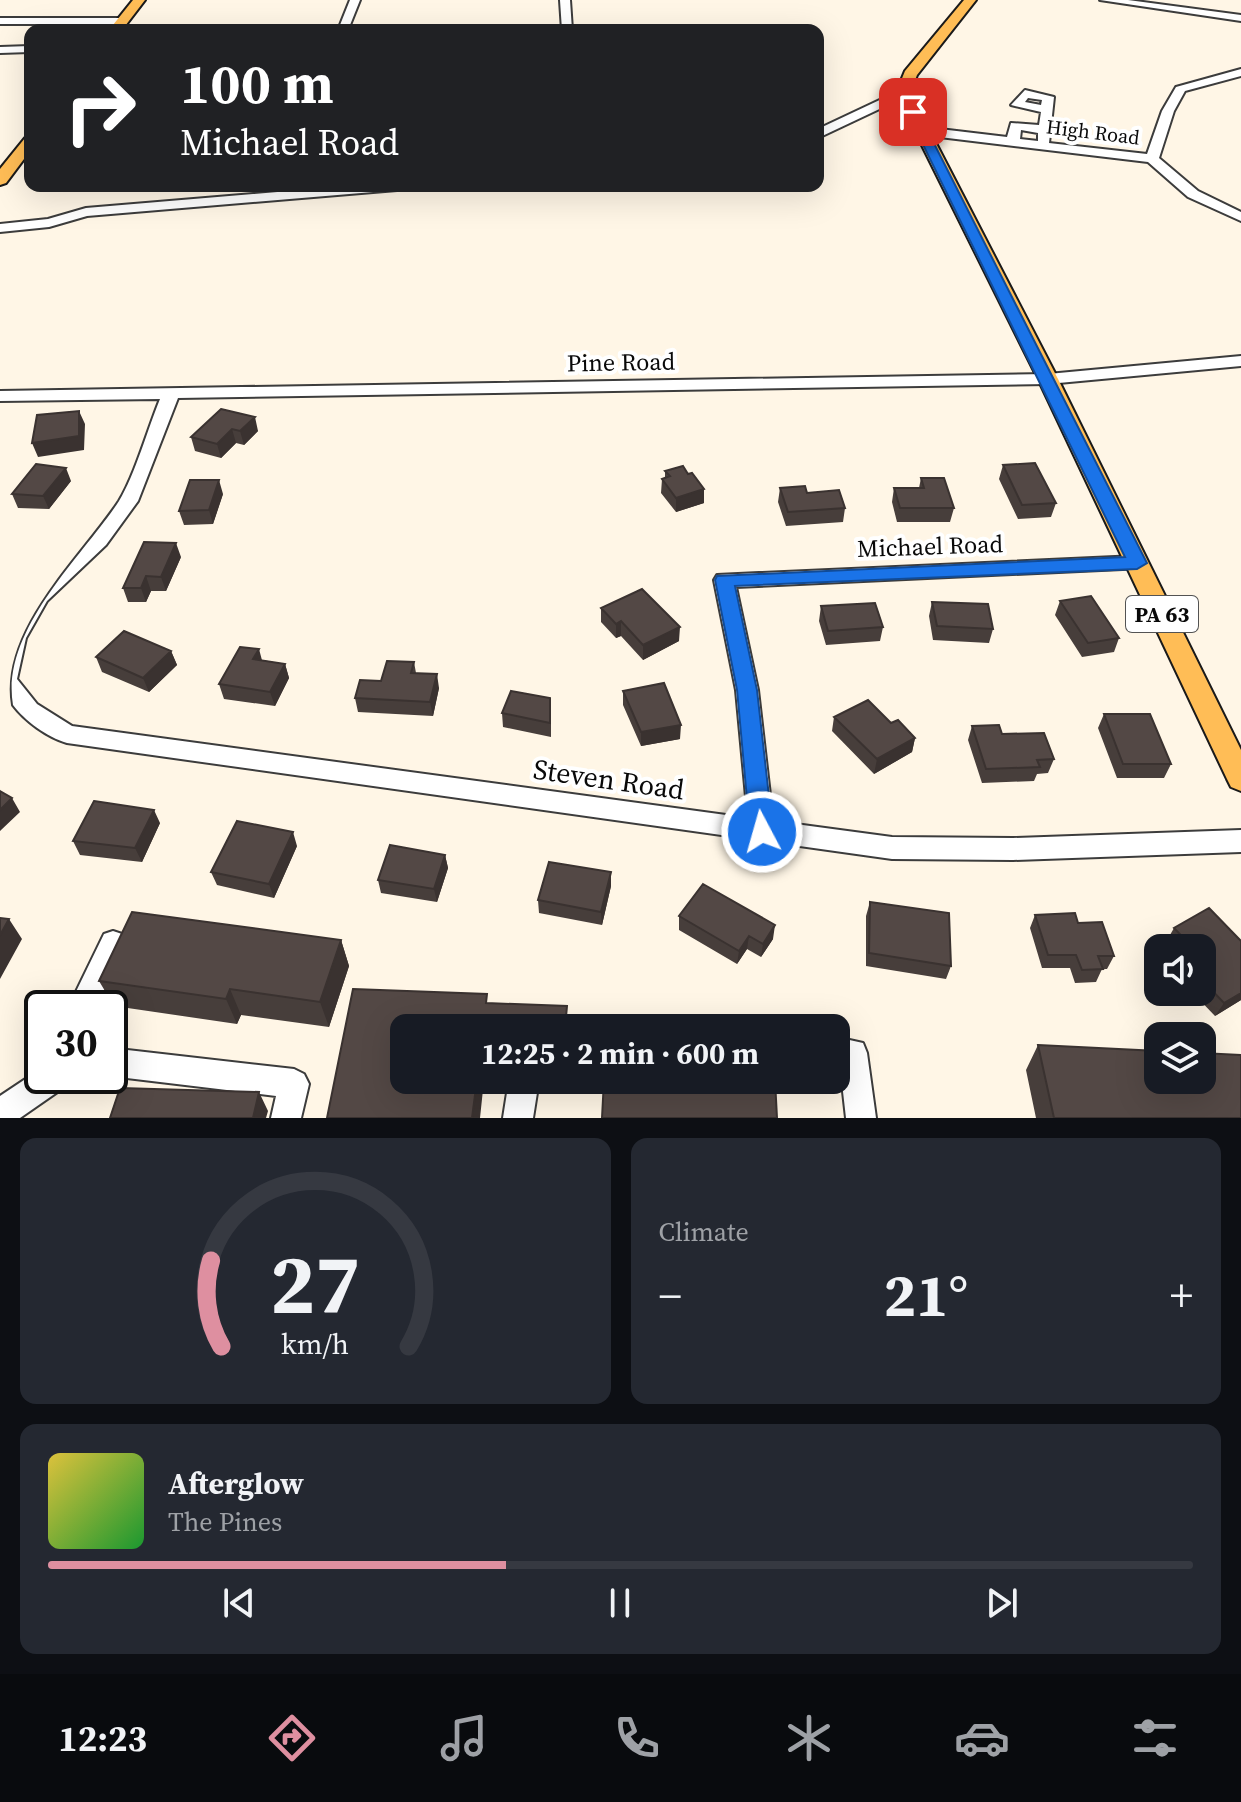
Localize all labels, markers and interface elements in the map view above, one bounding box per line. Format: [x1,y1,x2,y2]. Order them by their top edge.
text: 100 m [180,45,334,122]
icon: right [48,56,152,160]
pin [879,78,947,146]
icon: arrive [891,90,935,134]
street label: High Road [1045,112,1142,152]
text: Michael Road [180,118,399,167]
street label: Pine Road [567,345,676,379]
street label: Michael Road [856,527,1004,565]
road number: PA 63 [1126,596,1198,632]
street label: Steven Road [531,750,687,808]
position arrow [720,790,804,874]
map controls [1144,934,1216,1094]
button: sound [1144,934,1216,1006]
speed limit sign: 30 [24,990,128,1094]
button: layers [1144,1022,1216,1094]
text: 12:25 · 2 min · 600 m [481,1033,759,1074]
text: Climate [659,1214,749,1250]
text: 27 [270,1227,360,1341]
text: 21° [883,1254,968,1336]
text: − [659,1265,682,1326]
text: + [1170,1265,1193,1326]
text: km/h [281,1324,349,1364]
text: Afterglow [168,1463,304,1504]
text: The Pines [168,1504,282,1540]
icon: previous [217,1581,261,1625]
icon: pause [598,1581,642,1625]
icon: next [980,1581,1024,1625]
icon: directions [264,1710,320,1766]
icon: music [436,1710,492,1766]
icon: phone [609,1710,665,1766]
icon: climate [781,1710,837,1766]
icon: car [954,1710,1010,1766]
icon: filters [1127,1710,1183,1766]
text: 12:23 [58,1714,147,1763]

